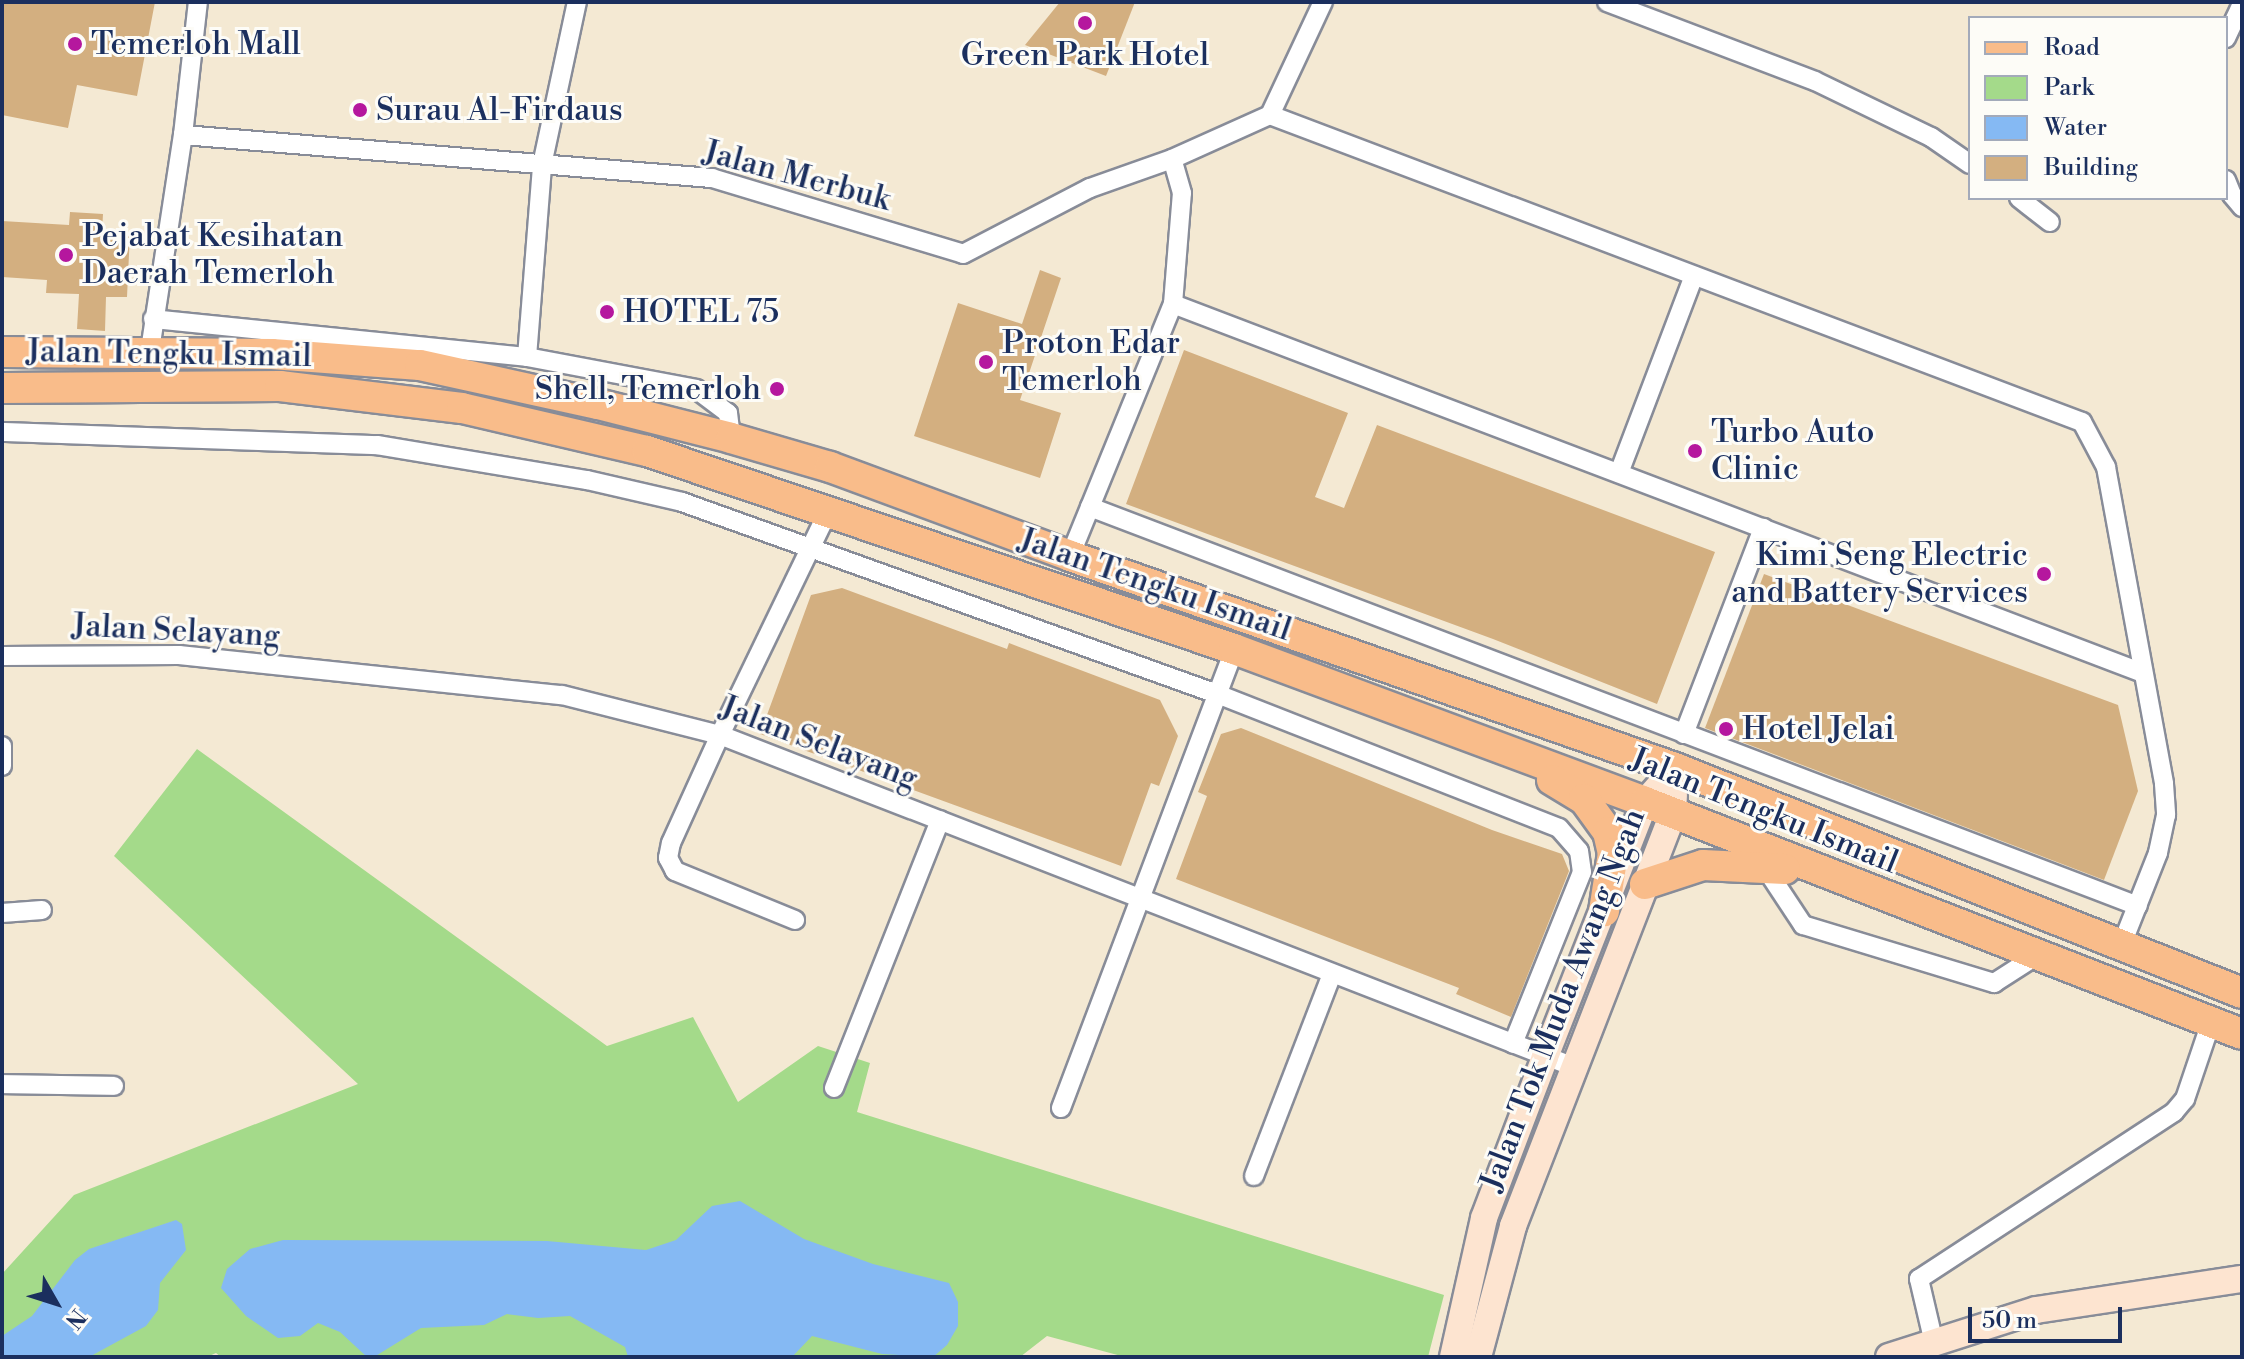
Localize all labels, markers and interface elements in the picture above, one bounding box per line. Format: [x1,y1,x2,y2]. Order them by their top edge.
marker: Green Park Hotel [1076,14,1094,32]
legend [1968,16,2228,200]
place label: Temerloh Mall [91,25,301,63]
text: Road [2044,33,2100,63]
marker: Temerloh Mall [66,35,84,53]
place label: Green Park Hotel [961,36,1209,74]
text: Park [2044,73,2094,103]
place label: Surau Al-Firdaus [376,91,623,129]
marker: Surau Al-Firdaus [351,101,369,119]
text: Water [2044,113,2107,143]
street label: Jalan Merbuk [699,133,895,219]
text: Building [2044,153,2138,183]
place label: Pejabat Kesihatan Daerah Temerloh [82,218,343,293]
marker: Pejabat Kesihatan Daerah Temerloh [57,246,75,264]
place label: HOTEL 75 [623,293,779,331]
marker: HOTEL 75 [598,303,616,321]
place label: Proton Edar Temerloh [1002,325,1180,400]
street label: Jalan Tengku Ismail [26,332,312,376]
marker: Proton Edar Temerloh [977,353,995,371]
place label: Shell, Temerloh [535,370,761,408]
marker: Shell, Temerloh [768,380,786,398]
place label: Turbo Auto Clinic [1711,414,1874,489]
marker: Turbo Auto Clinic [1686,442,1704,460]
street label: Jalan Tengku Ismail [1014,520,1296,650]
place label: Kimi Seng Electric and Battery Services [1731,537,2028,612]
marker: Kimi Seng Electric and Battery Services [2035,565,2053,583]
street label: Jalan Selayang [71,606,281,656]
street label: Jalan Selayang [715,688,923,798]
place label: Hotel Jelai [1742,710,1895,748]
marker: Hotel Jelai [1717,720,1735,738]
street label: Jalan Tengku Ismail [1624,740,1904,882]
street label: Jalan Tok Muda Awang Ngah [1472,803,1654,1197]
north arrow [16,1263,96,1343]
scale bar [1972,1291,2126,1341]
text: N [59,1303,91,1334]
text: 50 m [1982,1306,2037,1336]

